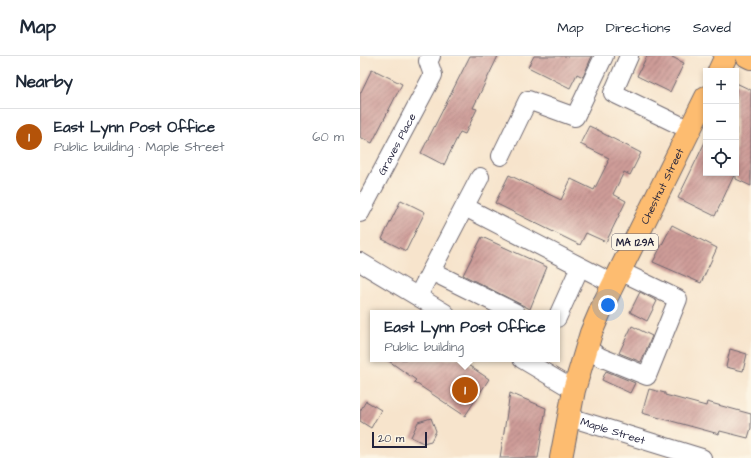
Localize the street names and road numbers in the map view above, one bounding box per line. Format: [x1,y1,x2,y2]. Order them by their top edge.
street label: Graves Place [374,111,420,178]
street label: Chestnut Street [637,145,688,227]
road number: MA 129A [612,234,658,250]
street label: Maple Street [579,414,648,448]

